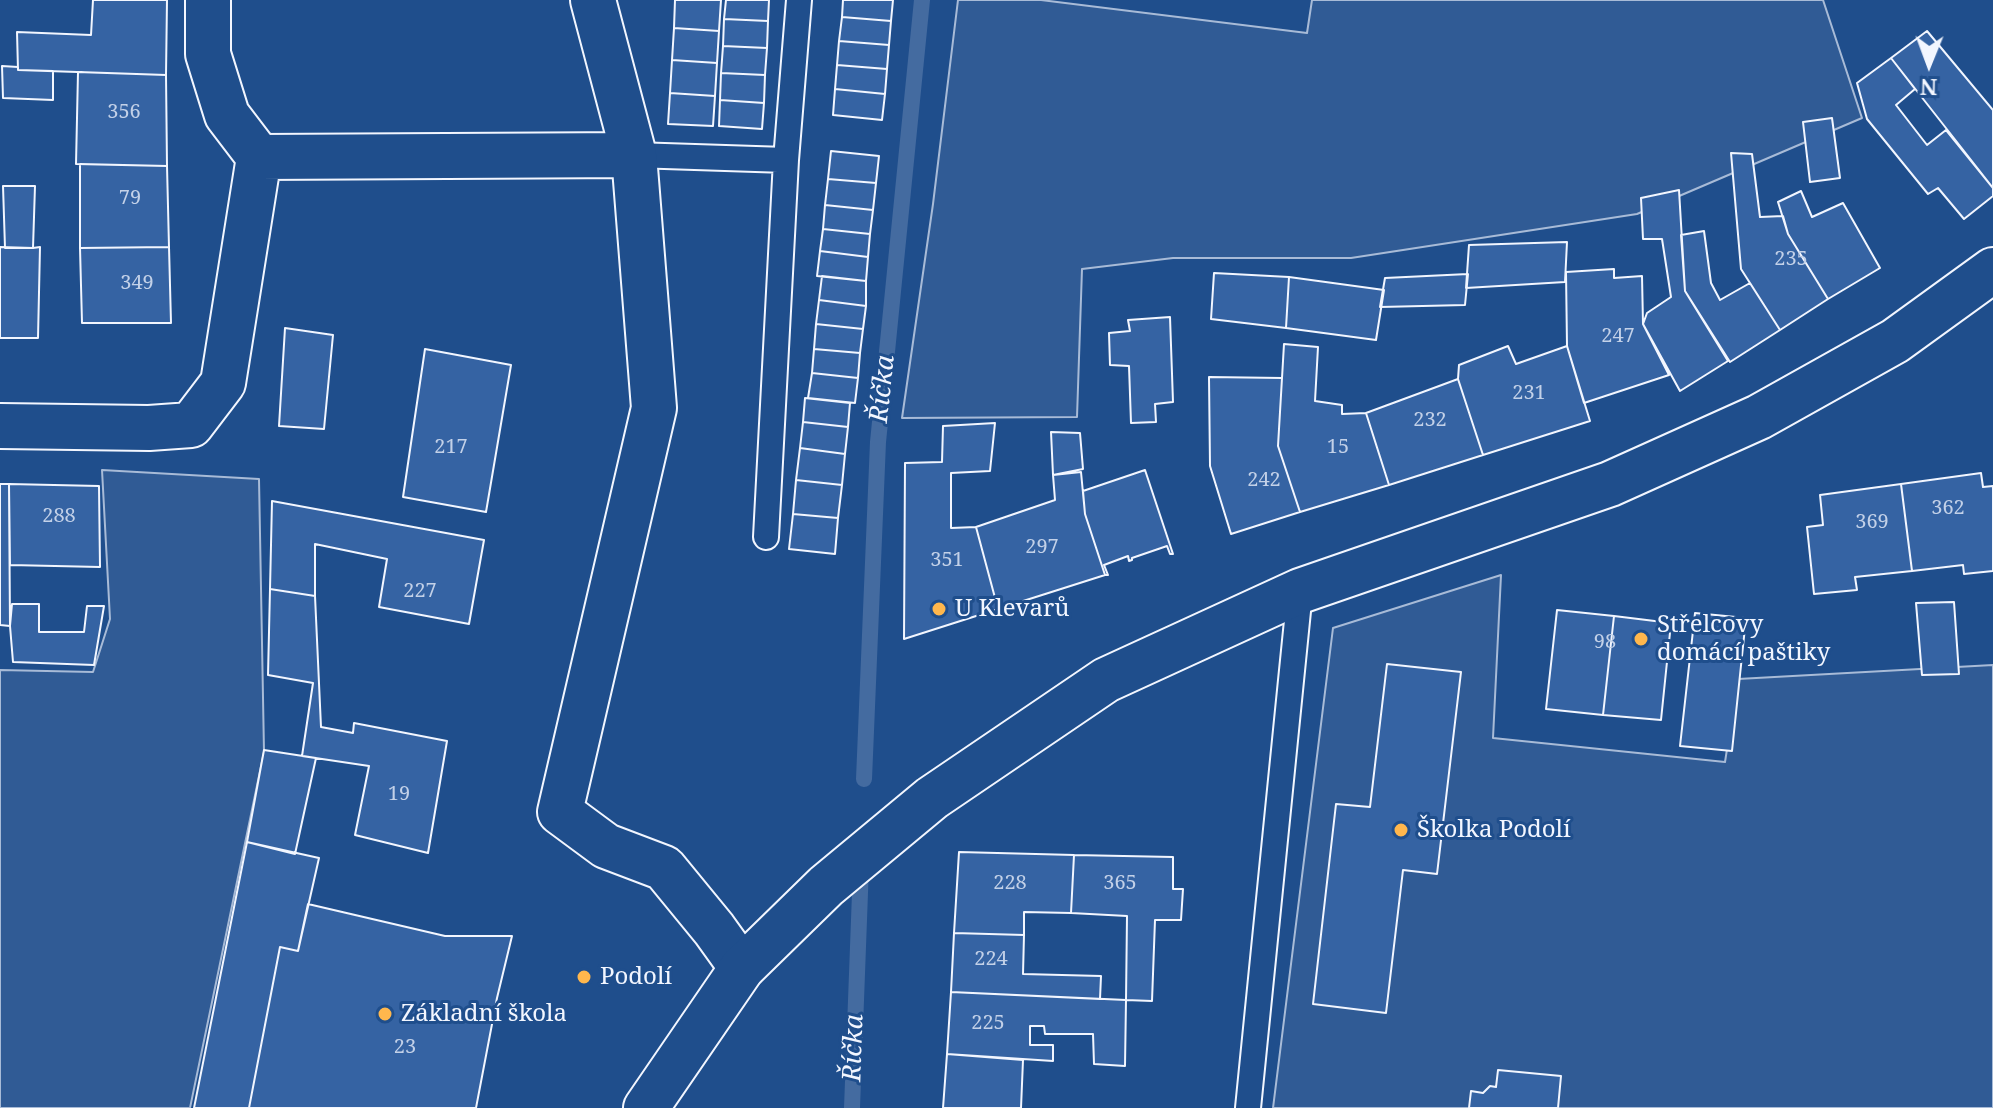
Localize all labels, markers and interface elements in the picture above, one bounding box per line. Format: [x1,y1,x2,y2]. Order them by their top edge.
north arrow [1889,24,1969,104]
text: N [1920,73,1938,103]
house number: 356 [107,100,141,124]
house number: 79 [119,186,141,210]
house number: 235 [1774,247,1808,271]
house number: 349 [120,271,154,295]
house number: 247 [1601,324,1635,348]
water label: Říčka [864,354,902,424]
house number: 231 [1512,381,1546,405]
house number: 232 [1413,408,1447,432]
house number: 217 [434,435,468,459]
house number: 15 [1327,435,1349,459]
house number: 242 [1247,468,1281,492]
house number: 362 [1931,496,1965,520]
house number: 288 [42,504,76,528]
house number: 369 [1855,510,1889,534]
house number: 297 [1025,535,1059,559]
house number: 351 [930,548,964,572]
house number: 227 [403,579,437,603]
place label: U Klevarů [955,595,1069,623]
marker: U Klevarů [930,600,948,618]
place label: Střelcovy domácí paštiky [1657,611,1830,667]
house number: 98 [1594,630,1616,654]
marker: Střelcovy domácí paštiky [1632,630,1650,648]
house number: 19 [388,782,410,806]
place label: Školka Podolí [1417,816,1571,844]
marker: Školka Podolí [1392,821,1410,839]
house number: 228 [993,871,1027,895]
house number: 365 [1103,871,1137,895]
house number: 224 [974,947,1008,971]
place label: Podolí [600,963,672,991]
marker: Podolí [575,968,593,986]
place label: Základní škola [401,1000,567,1028]
marker: Základní škola [376,1005,394,1023]
house number: 225 [971,1011,1005,1035]
water label: Říčka [837,1014,871,1082]
house number: 23 [394,1035,416,1059]

